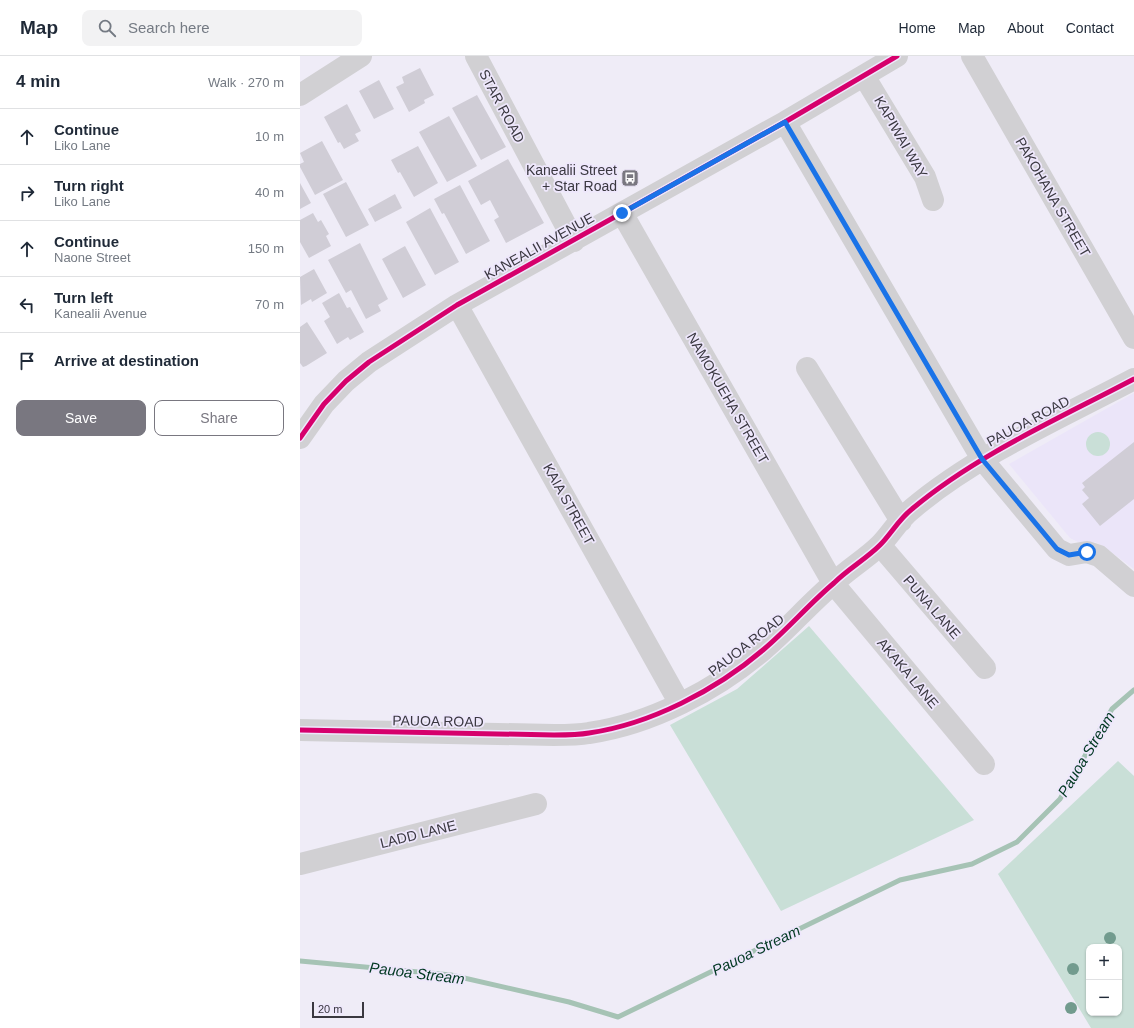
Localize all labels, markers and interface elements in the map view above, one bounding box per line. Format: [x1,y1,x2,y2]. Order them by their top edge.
search box [82,10,362,46]
text: Map [20,17,58,38]
icon: search [96,17,118,39]
text: Search here [128,19,210,36]
text: Home [899,20,936,36]
text: Map [958,20,985,36]
text: About [1007,20,1044,36]
text: Contact [1066,20,1114,36]
street label: STAR ROAD [476,67,528,145]
text: 4 min [16,72,60,91]
text: Walk · 270 m [208,75,284,90]
street label: KAPIWAI WAY [871,93,931,181]
text: Continue [54,121,119,138]
icon: ahead [16,126,38,148]
text: 10 m [255,129,284,144]
street label: PAKOHANA STREET [1012,134,1094,260]
text: Liko Lane [54,138,110,153]
place label: Kanealii Street + Star Road [526,162,617,194]
bus stop icon: Kanealii Street + Star Road [620,168,640,188]
text: Turn right [54,177,124,194]
icon: right [16,182,38,204]
text: 40 m [255,185,284,200]
text: Liko Lane [54,194,110,209]
route end [613,204,631,222]
street label: KANEALII AVENUE [481,209,597,283]
text: Continue [54,233,119,250]
icon: ahead [16,238,38,260]
text: 150 m [248,241,284,256]
text: Naone Street [54,250,131,265]
text: Turn left [54,289,113,306]
icon: left [16,294,38,316]
text: 70 m [255,297,284,312]
text: Kanealii Avenue [54,306,147,321]
street label: NAMOKUEHA STREET [684,330,772,467]
icon: arrive [16,350,38,372]
text: Arrive at destination [54,352,199,369]
street label: PAUOA ROAD [984,392,1072,450]
button: Save [16,400,146,436]
button: Share [154,400,284,436]
street label: KAIA STREET [540,461,598,548]
route start [1078,543,1096,561]
street label: PUNA LANE [900,572,964,642]
street label: PAUOA ROAD [705,611,787,679]
street label: AKAKA LANE [874,635,942,711]
water label: Pauoa Stream [1054,709,1118,799]
street label: PAUOA ROAD [392,712,484,730]
street label: LADD LANE [378,817,458,851]
water label: Pauoa Stream [709,921,803,979]
map controls [1086,944,1122,1016]
button: + [1086,944,1122,980]
water label: Pauoa Stream [368,959,466,987]
button: − [1086,980,1122,1016]
scale bar [312,1000,364,1019]
text: 20 m [318,1003,342,1015]

